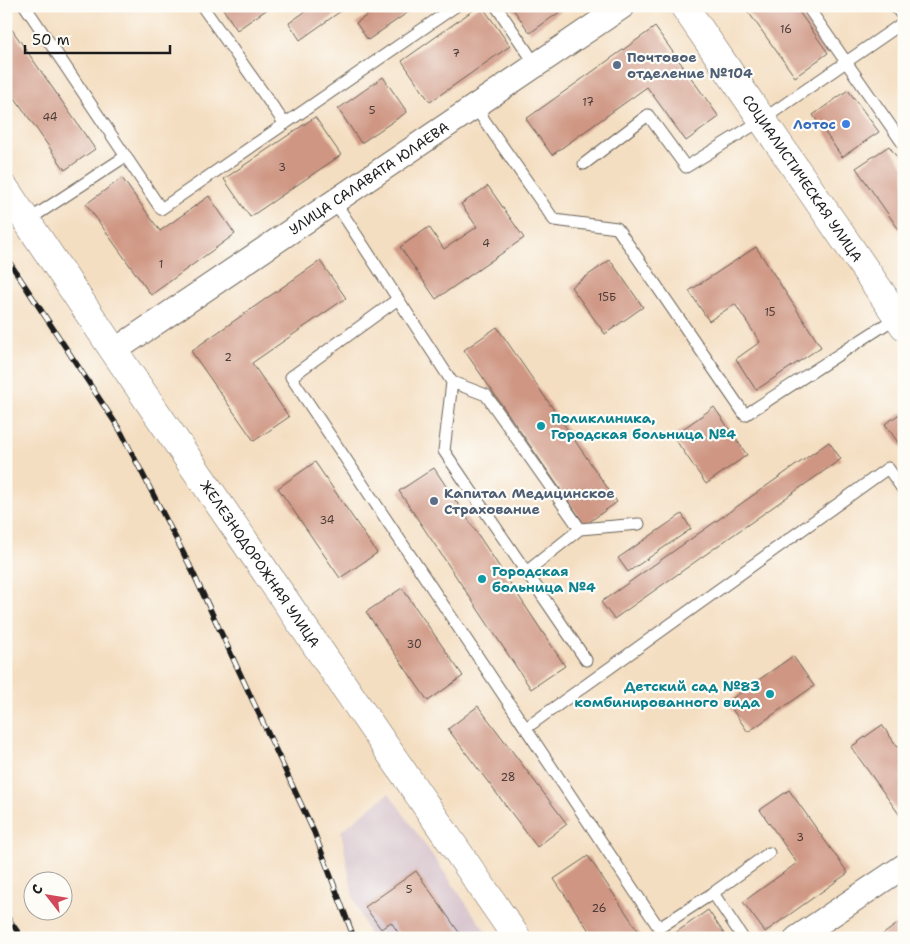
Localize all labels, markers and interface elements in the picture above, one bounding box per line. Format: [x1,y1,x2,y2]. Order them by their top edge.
scale bar [25,22,170,54]
house number: 16 [780,22,792,37]
text: 50 m [32,30,70,50]
house number: 7 [452,46,460,61]
place label: Почтовое отделение №104 [627,48,753,82]
marker: Почтовое отделение №104 [611,59,623,71]
street label: СОЦИАЛИСТИЧЕСКАЯ УЛИЦА [739,91,866,265]
house number: 17 [582,95,594,110]
house number: 5 [369,103,376,118]
house number: 44 [42,110,58,125]
place label: Лотос [793,115,836,133]
street label: УЛИЦА САЛАВАТА ЮЛАЕВА [286,118,452,239]
marker: Лотос [840,118,852,130]
house number: 3 [278,160,286,175]
house number: 4 [482,236,490,251]
house number: 1 [159,257,163,272]
house number: 15Б [598,290,616,305]
house number: 15 [764,305,776,320]
house number: 2 [224,350,232,365]
place label: Поликлиника, Городская больница №4 [551,409,736,443]
marker: Поликлиника, Городская больница №4 [535,420,547,432]
street label: ЖЕЛЕЗНОДОРОЖНАЯ УЛИЦА [196,477,324,651]
place label: Капитал Медицинское Страхование [444,484,615,518]
marker: Капитал Медицинское Страхование [428,495,440,507]
house number: 34 [320,513,335,528]
place label: Городская больница №4 [492,562,596,596]
marker: Городская больница №4 [476,573,488,585]
house number: 30 [406,637,422,652]
place label: Детский сад №83 комбинированного вида [574,677,760,711]
marker: Детский сад №83 комбинированного вида [764,688,776,700]
house number: 28 [500,770,516,785]
house number: 3 [796,830,804,845]
north arrow [22,872,72,922]
text: С [27,881,47,898]
house number: 5 [406,882,413,897]
house number: 26 [592,901,606,916]

